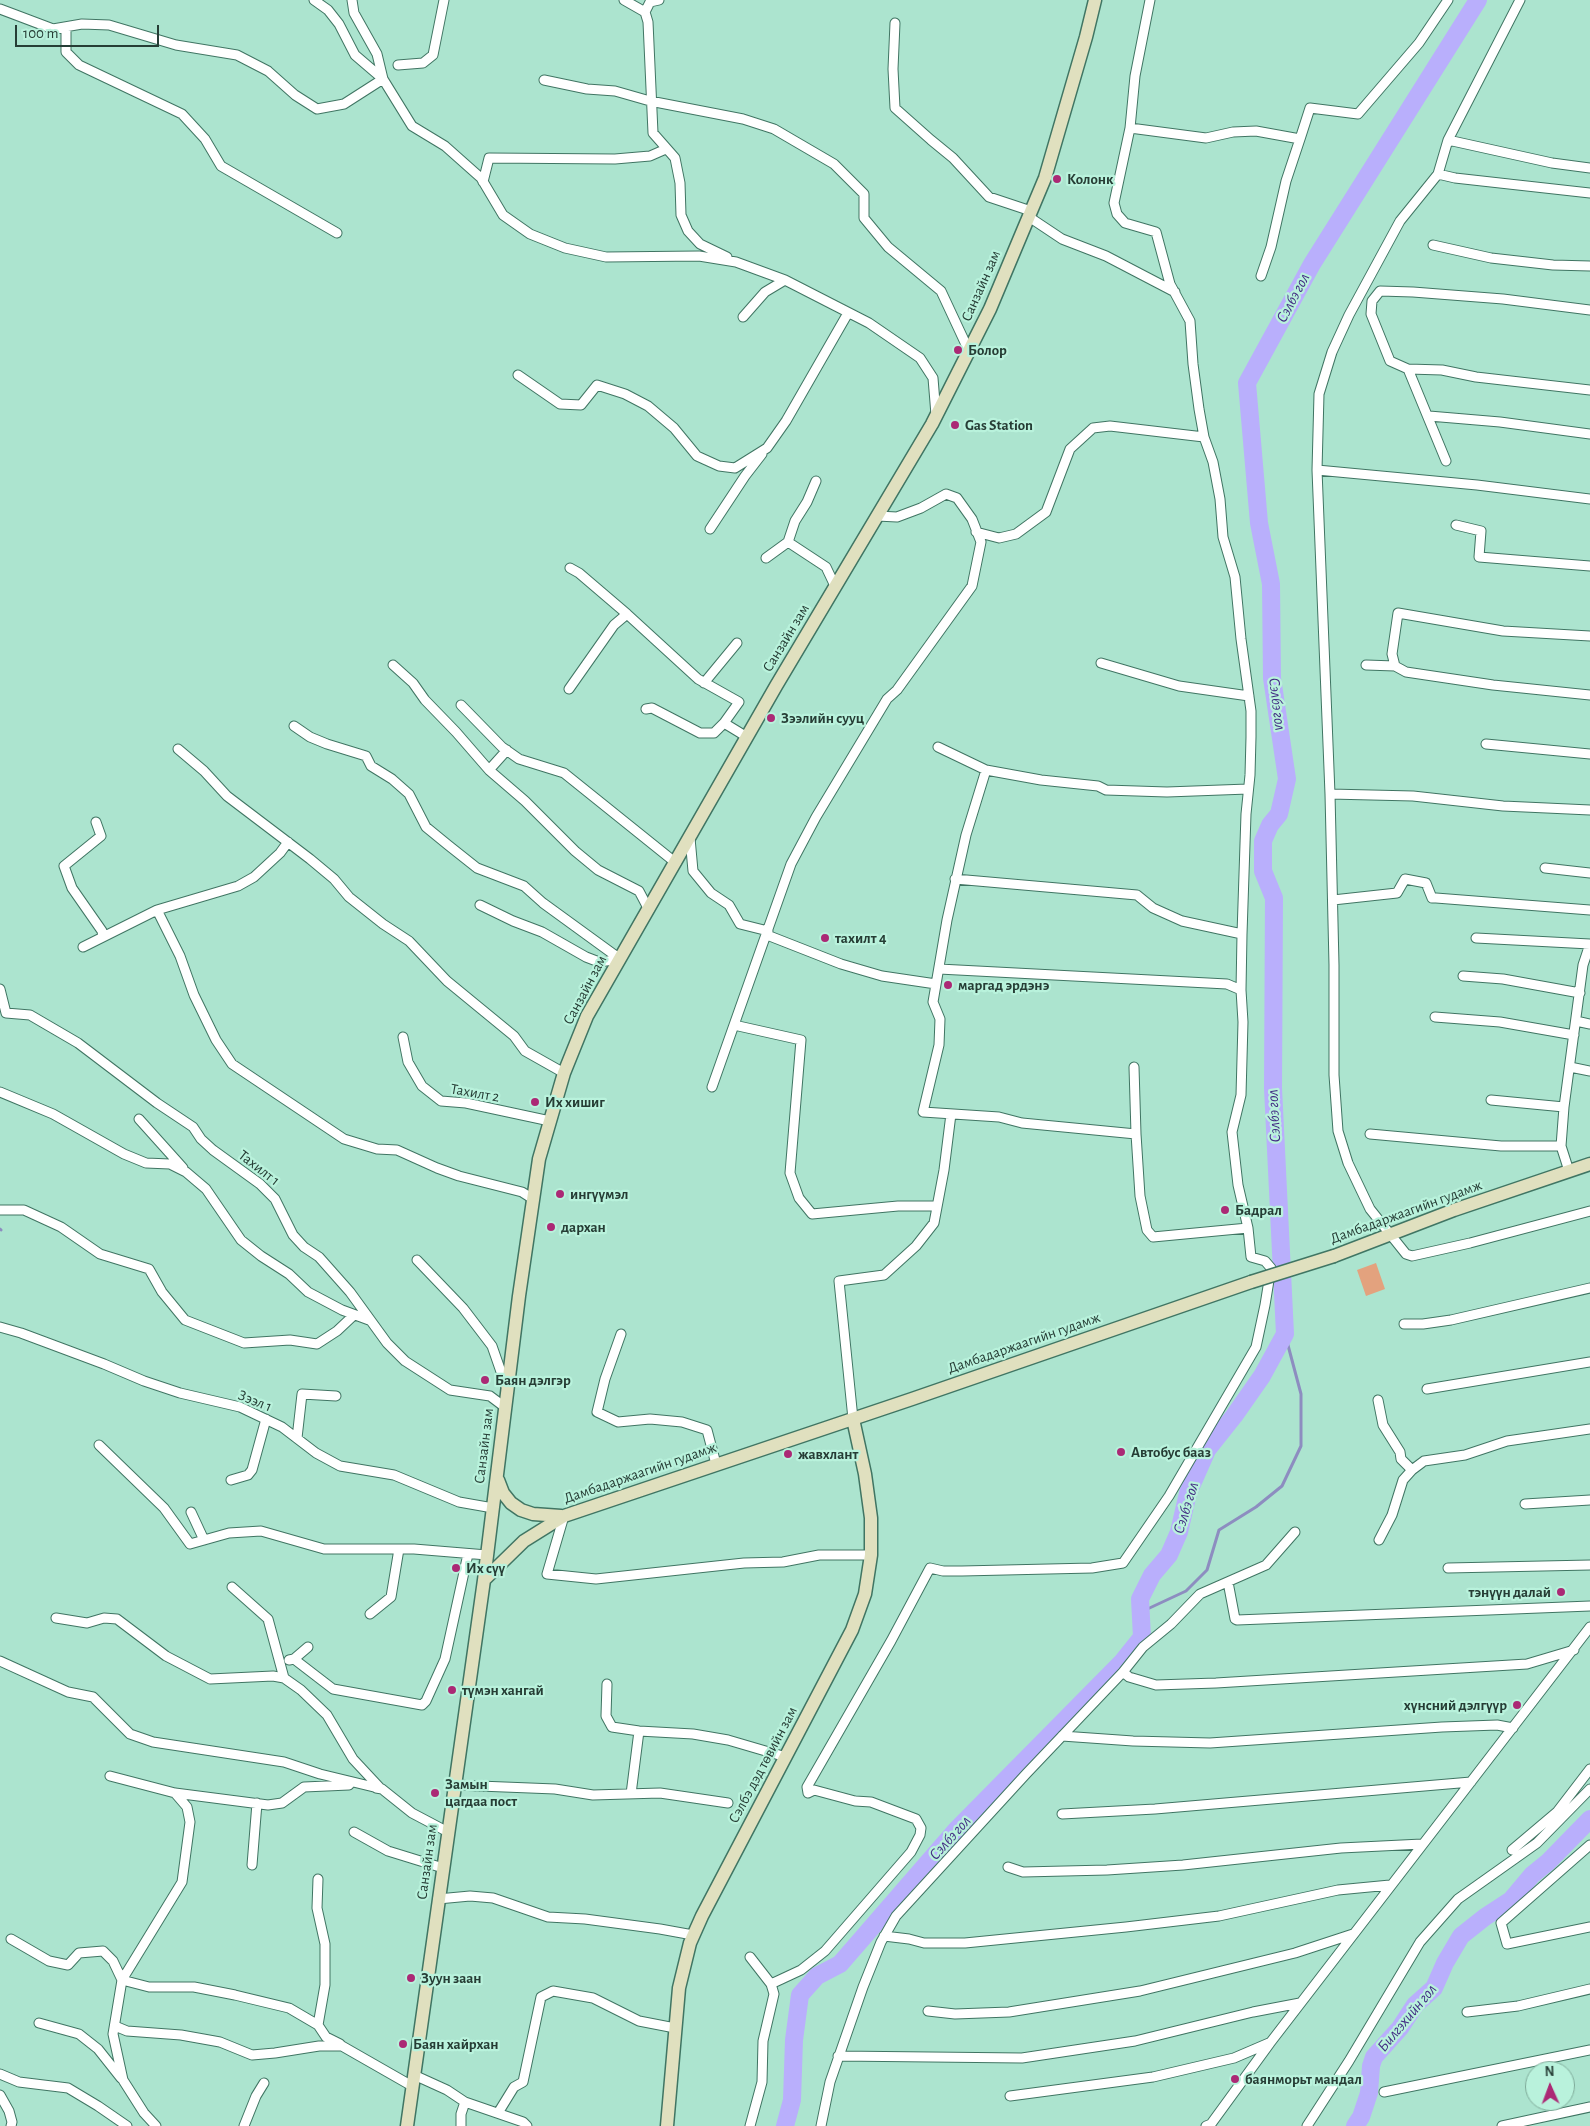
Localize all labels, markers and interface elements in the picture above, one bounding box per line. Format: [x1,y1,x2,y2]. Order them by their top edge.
scale bar [18,15,161,47]
text: 100 m [23,26,58,41]
place label: Колонк [1067,170,1113,188]
marker: Колонк [1051,173,1063,185]
street label: Санзайн зам [957,248,1005,324]
water label: Сэлбэ гол [1272,270,1314,326]
place label: Болор [968,341,1007,359]
marker: Болор [952,344,964,356]
place label: Gas Station [965,416,1033,434]
marker: Gas Station [949,419,961,431]
street label: Санзайн зам [759,601,813,675]
water label: Сэлбэ гол [1264,676,1290,732]
place label: Зээлийн сууц [781,709,864,727]
marker: Зээлийн сууц [765,712,777,724]
place label: тахилт 4 [835,929,886,947]
marker: тахилт 4 [819,932,831,944]
street label: Санзайн зам [559,952,611,1028]
place label: маргад эрдэнэ [958,976,1049,994]
marker: маргад эрдэнэ [942,979,954,991]
street label: Тахилт 2 [449,1080,501,1106]
water label: Сэлбэ гол [1263,1089,1285,1143]
place label: Их хишиг [545,1093,605,1111]
marker: Их хишиг [529,1096,541,1108]
street label: Тахилт 1 [235,1146,283,1190]
street label: Дамбадаржаагийн гудамж [1328,1176,1484,1248]
place label: ингүүмэл [570,1185,628,1203]
marker: ингүүмэл [554,1188,566,1200]
place label: Бадрал [1235,1201,1282,1219]
marker: Бадрал [1219,1204,1231,1216]
place label: дархан [561,1218,606,1236]
marker: дархан [545,1221,557,1233]
street label: Дамбадаржаагийн гудамж [945,1308,1103,1378]
place label: Баян дэлгэр [495,1371,571,1389]
marker: Баян дэлгэр [479,1374,491,1386]
street label: Зээл 1 [235,1386,275,1416]
street label: Санзайн зам [470,1407,498,1485]
street label: Дамбадаржаагийн гудамж [561,1438,719,1508]
place label: Автобус бааз [1131,1443,1211,1461]
place label: жавхлант [798,1445,858,1463]
marker: Автобус бааз [1115,1446,1127,1458]
marker: жавхлант [782,1448,794,1460]
water label: Сэлбэ гол [1169,1480,1203,1536]
place label: Их сүү [466,1559,505,1577]
marker: Их сүү [450,1562,462,1574]
place label: тэнүүн далай [1469,1583,1551,1601]
marker: тэнүүн далай [1555,1586,1567,1598]
place label: түмэн хангай [462,1681,544,1699]
marker: түмэн хангай [446,1684,458,1696]
place label: хүнсний дэлгүүр [1404,1696,1507,1714]
marker: хүнсний дэлгүүр [1511,1699,1523,1711]
street label: Сэлбэ дэд төвийн зам [725,1704,801,1826]
place label: Замын цагдаа пост [445,1775,517,1810]
marker: Замын цагдаа пост [429,1787,441,1799]
water label: Сэлбэ гол [925,1812,975,1864]
street label: Санзайн зам [413,1823,441,1901]
place label: Зуун заан [421,1969,482,1987]
marker: Зуун заан [405,1972,417,1984]
water label: Билгэхийн гол [1373,1980,1441,2056]
place label: Баян хайрхан [413,2035,498,2053]
marker: Баян хайрхан [397,2038,409,2050]
north arrow [1525,2061,1575,2111]
text: N [1544,2065,1555,2079]
place label: баянморьт мандал [1245,2070,1362,2088]
marker: баянморьт мандал [1229,2073,1241,2085]

